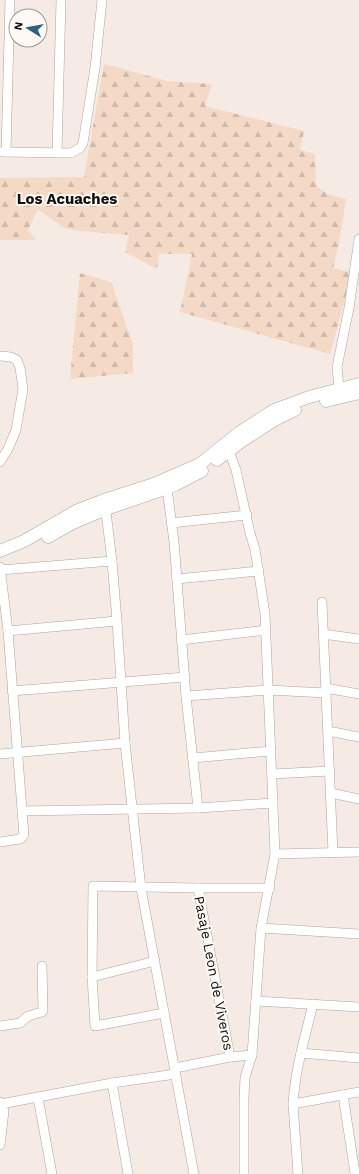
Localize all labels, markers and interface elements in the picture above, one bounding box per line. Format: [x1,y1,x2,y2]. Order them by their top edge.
north arrow [8,8,48,48]
text: N [12,21,26,31]
district label: Los Acuaches [17,190,117,208]
street label: Pasaje Leon de Viveros [191,894,237,1052]

